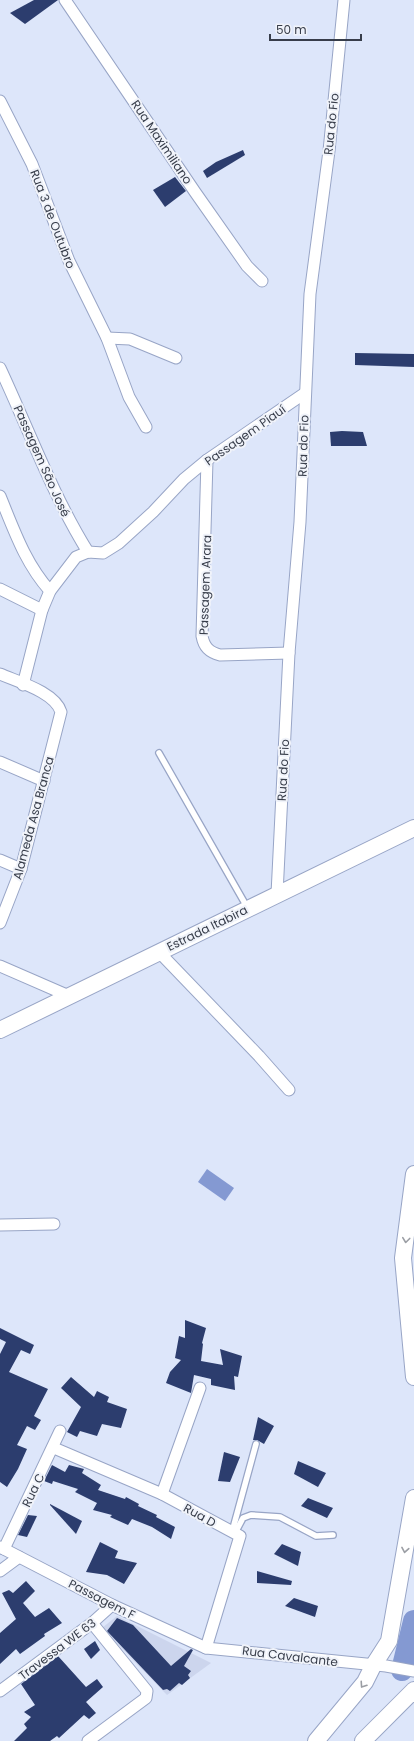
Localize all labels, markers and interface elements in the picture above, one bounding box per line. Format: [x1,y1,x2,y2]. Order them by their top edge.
scale bar [270,16,361,42]
text: 50 m [276,21,307,38]
street label: Rua do Fio [319,92,343,156]
street label: Rua Maximiliano [128,97,197,188]
street label: Rua 3 de Outubro [26,167,80,271]
street label: Passagem Piauí [201,401,289,469]
street label: Passagem São José [10,402,74,520]
street label: Rua do Fio [293,414,313,477]
street label: Passagem Arara [195,535,215,635]
street label: Rua do Fio [273,738,293,801]
street label: Alameda Asa Branca [8,754,58,882]
street label: Estrada Itabira [164,901,250,955]
one-way arrow [401,1237,410,1243]
street label: Rua C [18,1470,48,1510]
street label: Rua D [181,1499,219,1531]
one-way arrow [402,1547,410,1553]
street label: Passagem F [66,1575,138,1623]
street label: Travessa WE 63 [15,1614,99,1684]
street label: Rua Cavalcante [241,1642,339,1670]
one-way arrow [360,1681,368,1688]

